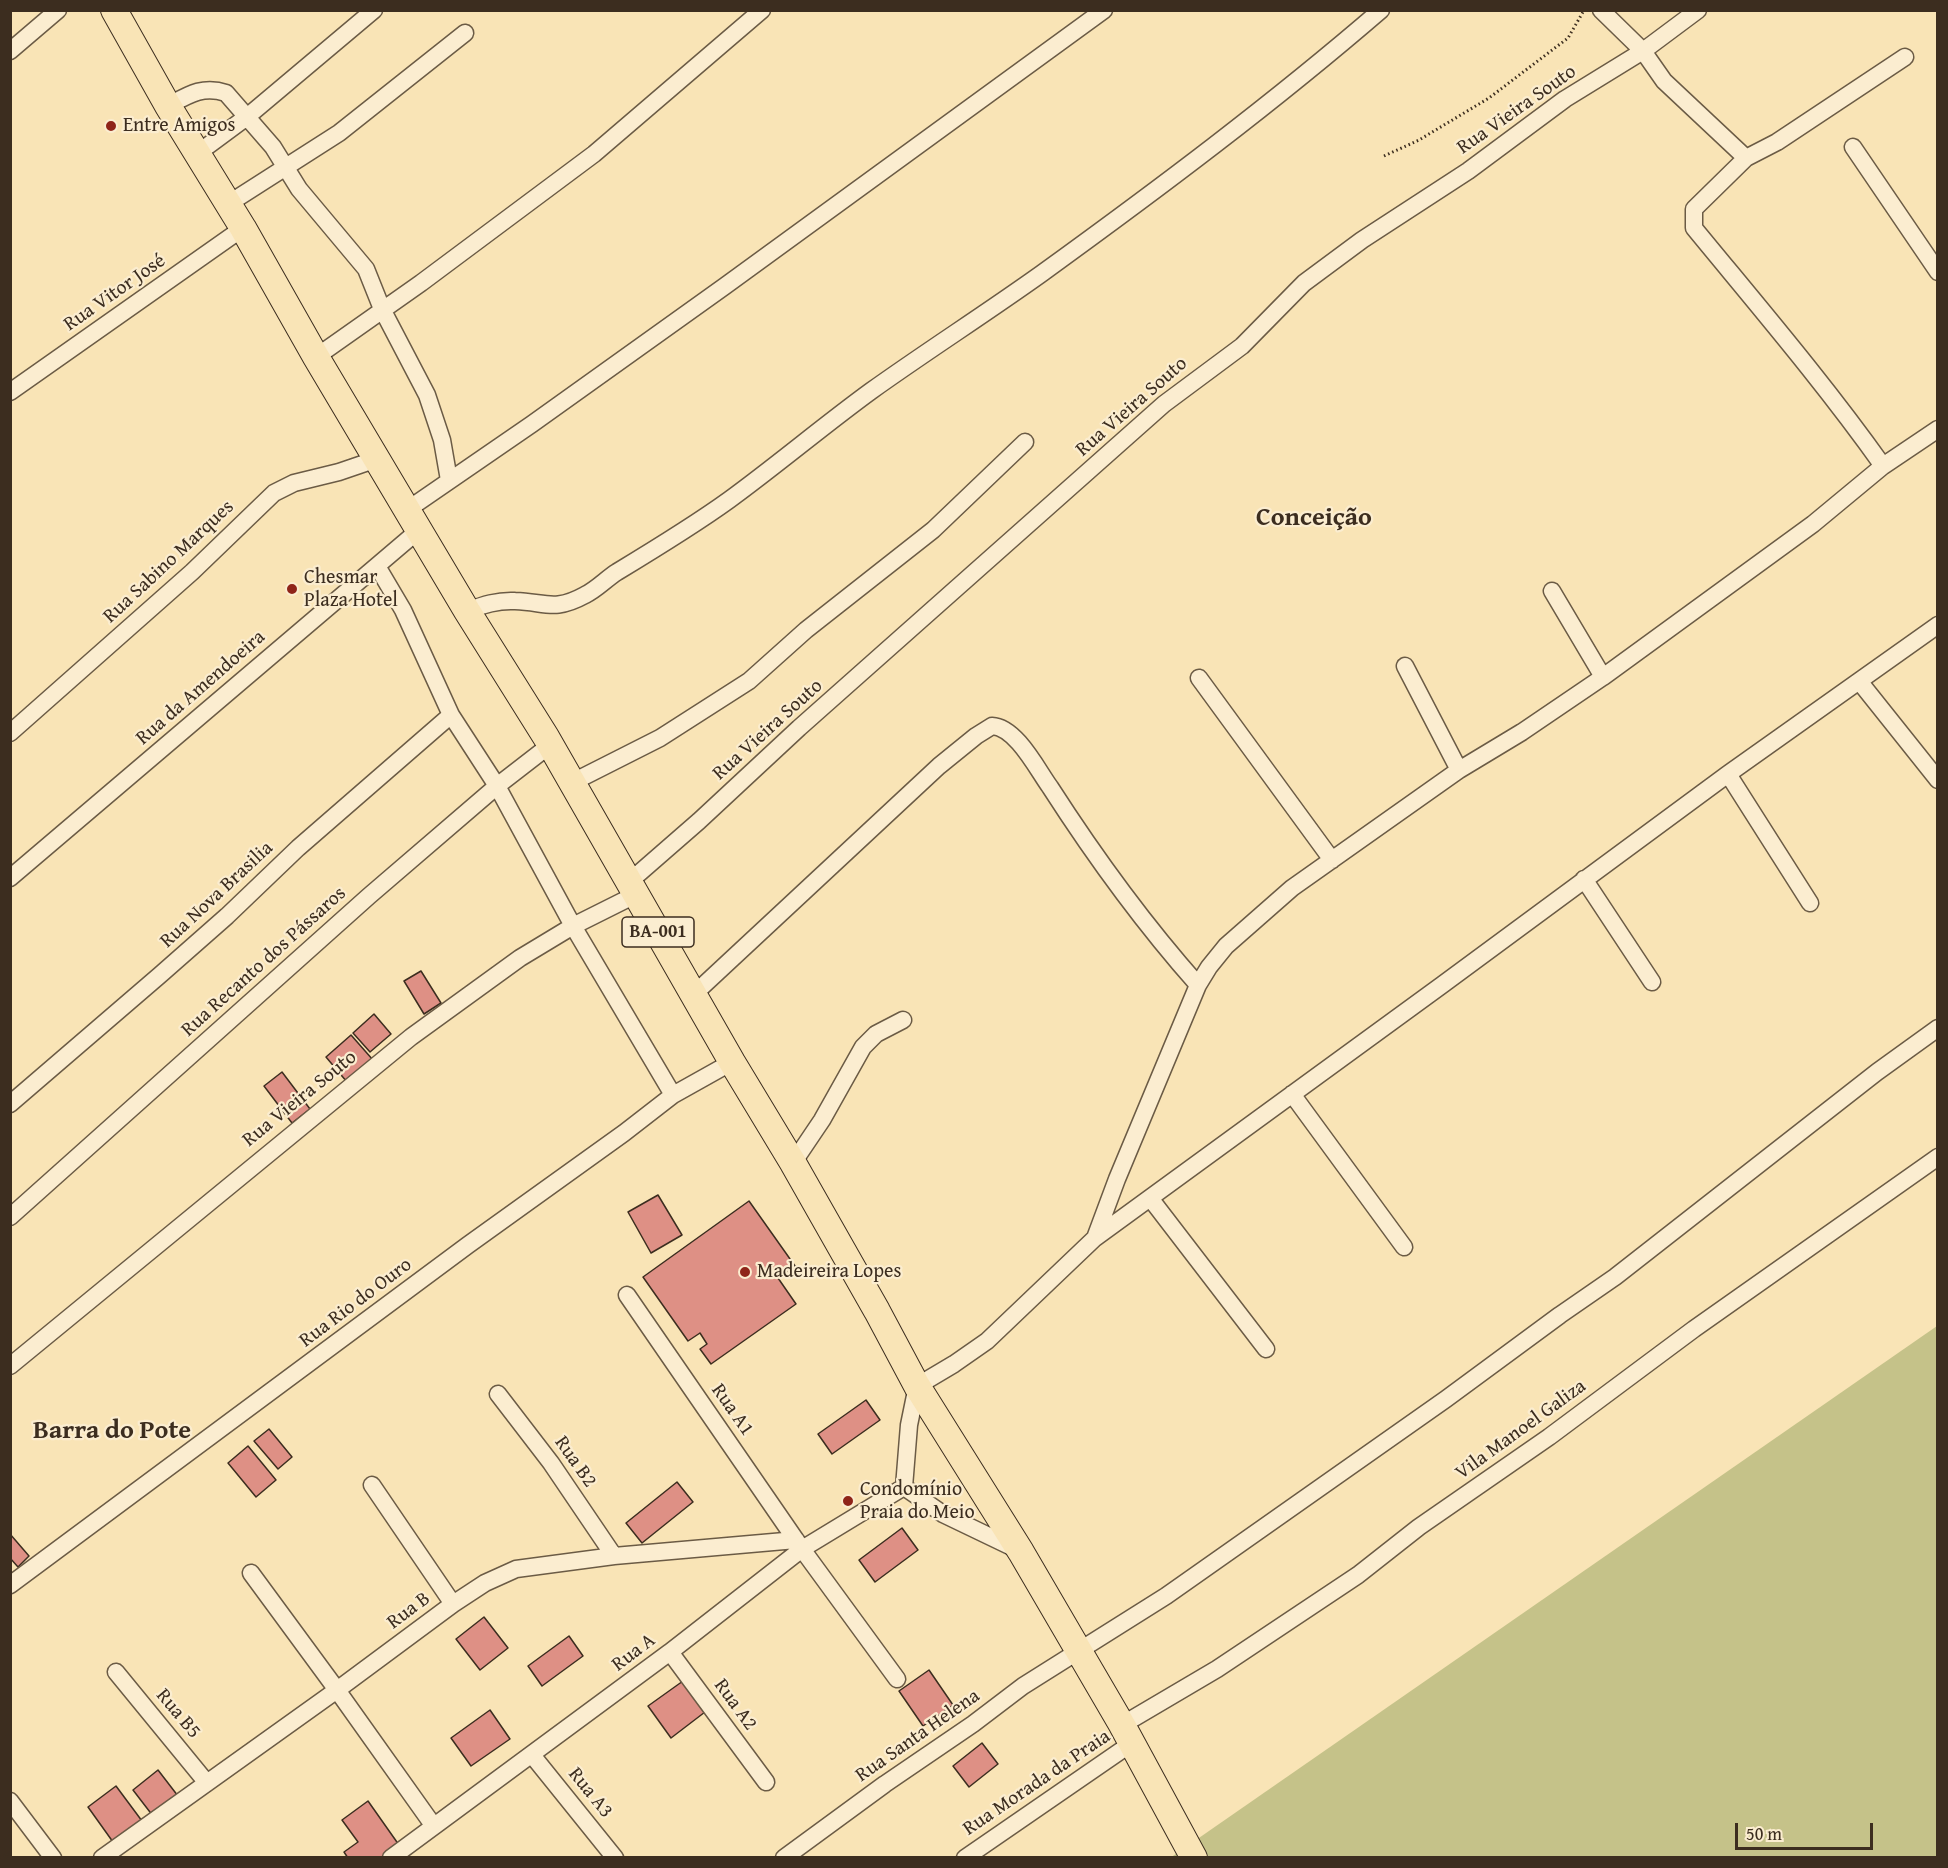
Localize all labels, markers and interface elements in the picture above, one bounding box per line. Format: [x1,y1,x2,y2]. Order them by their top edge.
street label: Rua Vieira Souto [1453,60,1581,160]
place label: Entre Amigos [123,114,235,138]
marker: Entre Amigos [104,119,118,133]
street label: Rua Vitor José [60,249,170,337]
street label: Rua Vieira Souto [1071,352,1193,462]
street label: Rua Sabino Marques [99,495,239,629]
district label: Conceição [1256,502,1372,534]
place label: Chesmar Plaza Hotel [304,566,398,613]
marker: Chesmar Plaza Hotel [285,582,299,596]
street label: Rua da Amendoeira [132,625,270,751]
street label: Rua Vieira Souto [708,674,828,786]
street label: Rua Nova Brasilia [156,837,278,953]
street label: Rua Recanto dos Pássaros [177,882,351,1042]
road number: BA-001 [622,917,694,947]
street label: Rua Vieira Souto [238,1046,362,1152]
street label: Rua Rio do Ouro [295,1253,417,1353]
place label: Madeireira Lopes [757,1260,901,1284]
marker: Madeireira Lopes [738,1265,752,1279]
street label: Vila Manoel Galiza [1451,1375,1591,1485]
street label: Rua A1 [706,1379,758,1441]
district label: Barra do Pote [33,1415,191,1447]
street label: Rua B2 [549,1432,601,1492]
place label: Condomínio Praia do Meio [860,1478,975,1525]
marker: Condomínio Praia do Meio [841,1494,855,1508]
street label: Rua B [383,1587,435,1635]
street label: Rua A [607,1629,661,1677]
street label: Rua A2 [708,1675,762,1735]
street label: Rua B5 [150,1684,206,1744]
street label: Rua Santa Helena [851,1684,985,1788]
street label: Rua Morada da Praia [959,1725,1115,1841]
street label: Rua A3 [562,1763,618,1823]
scale bar [1738,1811,1876,1849]
text: 50 m [1746,1820,1782,1847]

